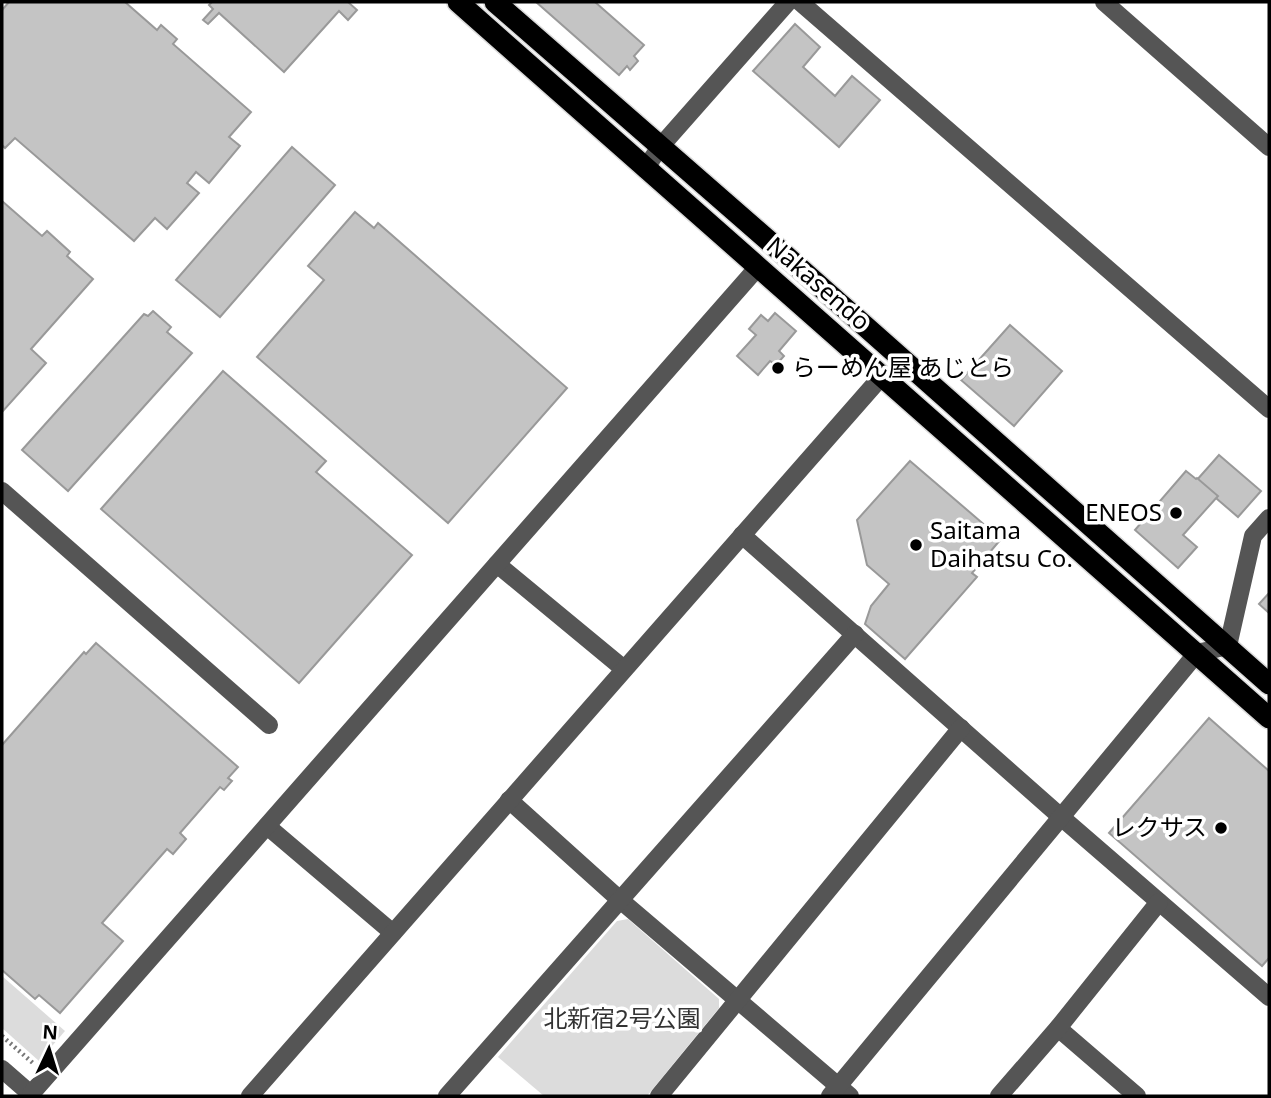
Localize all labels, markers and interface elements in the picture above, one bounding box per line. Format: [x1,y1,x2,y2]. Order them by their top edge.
street label: Nakasendo [760,229,878,337]
place label: らーめん屋 あじとら [792,350,1014,383]
marker: らーめん屋 あじとら [770,360,786,376]
place label: ENEOS [1085,495,1162,528]
marker: ENEOS [1168,505,1184,521]
place label: Saitama Daihatsu Co. [930,513,1073,574]
marker: Saitama Daihatsu Co. [908,537,924,553]
place label: レクサス [1111,810,1207,843]
marker: レクサス [1213,820,1229,836]
park label: 北新宿2号公園 [543,1001,701,1034]
north arrow [14,1014,84,1084]
text: N [42,1019,59,1046]

